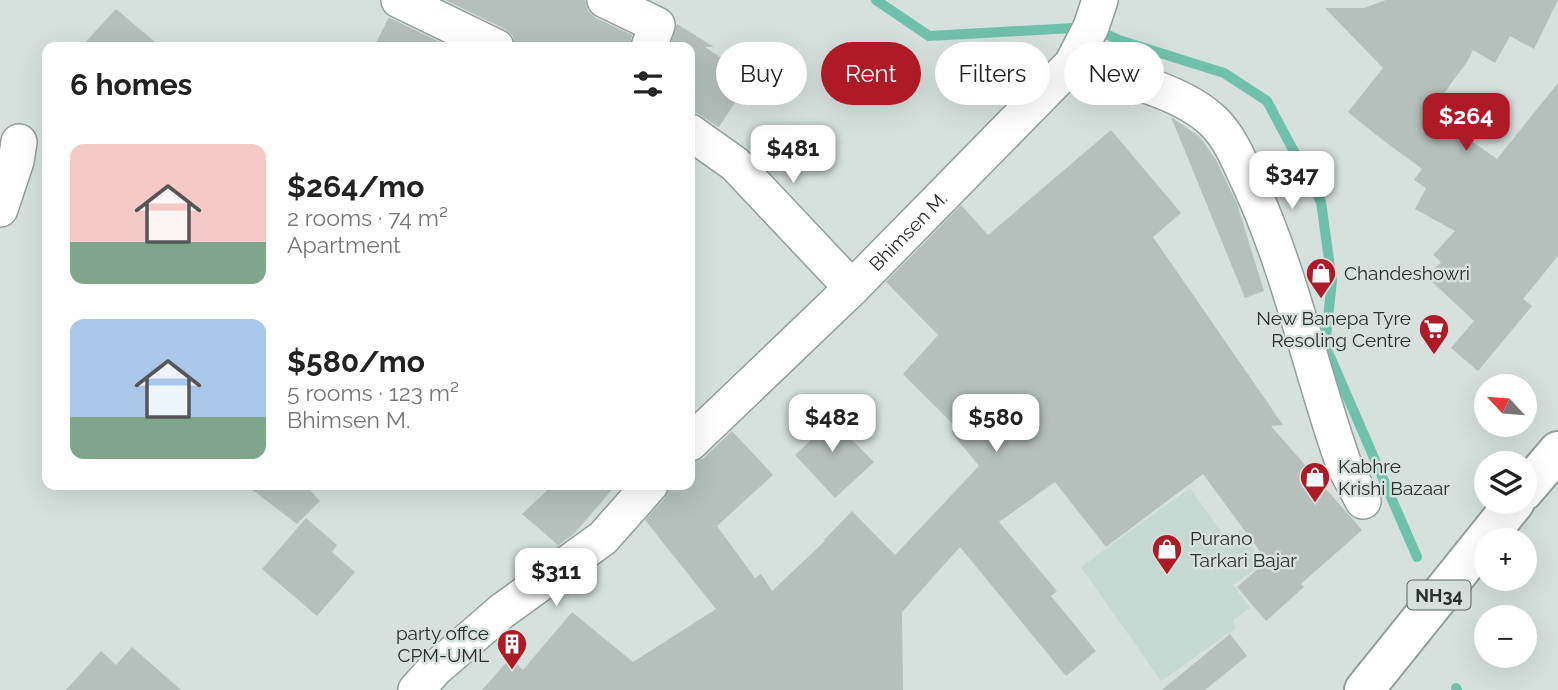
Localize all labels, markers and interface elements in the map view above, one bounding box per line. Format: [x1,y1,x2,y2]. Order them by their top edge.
chip: Buy [716,42,807,105]
chip: Rent [821,42,921,105]
chip: Filters [935,42,1050,105]
chip: New [1064,42,1164,105]
icon: filters [629,65,667,103]
text: 6 homes [70,67,192,102]
pin: $264 [1425,94,1507,153]
text: $264 [1439,102,1493,129]
pin: $481 [752,125,834,185]
text: $481 [767,134,819,161]
pin: $347 [1251,152,1333,211]
text: $347 [1265,160,1319,187]
text: $264/mo [287,169,424,204]
icon: home [126,172,210,256]
street label: Bhimsen M. [864,187,951,275]
text: 2 rooms · 74 m² [287,204,448,231]
text: Apartment [287,231,401,258]
shop icon: Chandeshowri [1304,256,1338,300]
place label: Chandeshowri [1344,262,1470,284]
place label: New Banepa Tyre Resoling Centre [1256,307,1411,351]
supermarket icon: New Banepa Tyre Resoling Centre [1417,312,1451,356]
text: $580/mo [287,344,425,379]
icon: home [126,347,210,431]
north arrow [1474,374,1536,438]
map controls [1474,374,1537,668]
text: 5 rooms · 123 m² [287,379,459,406]
pin: $482 [791,394,873,454]
pin: $580 [955,394,1037,454]
text: $482 [805,403,859,430]
text: $580 [968,403,1024,430]
text: Bhimsen M. [287,406,410,433]
button: layers [1474,451,1537,514]
place label: Kabhre Krishi Bazaar [1338,455,1450,499]
shop icon: Kabhre Krishi Bazaar [1298,460,1332,504]
place label: Purano Tarkari Bajar [1190,527,1297,571]
button: + [1474,528,1537,591]
shop icon: Purano Tarkari Bajar [1150,532,1184,576]
pin: $311 [515,548,597,608]
text: $311 [531,557,581,584]
road number: NH34 [1408,580,1470,610]
button: − [1474,605,1537,668]
place label: party offce CPM-UML [396,622,489,666]
building icon: party offce CPM-UML [495,627,529,671]

